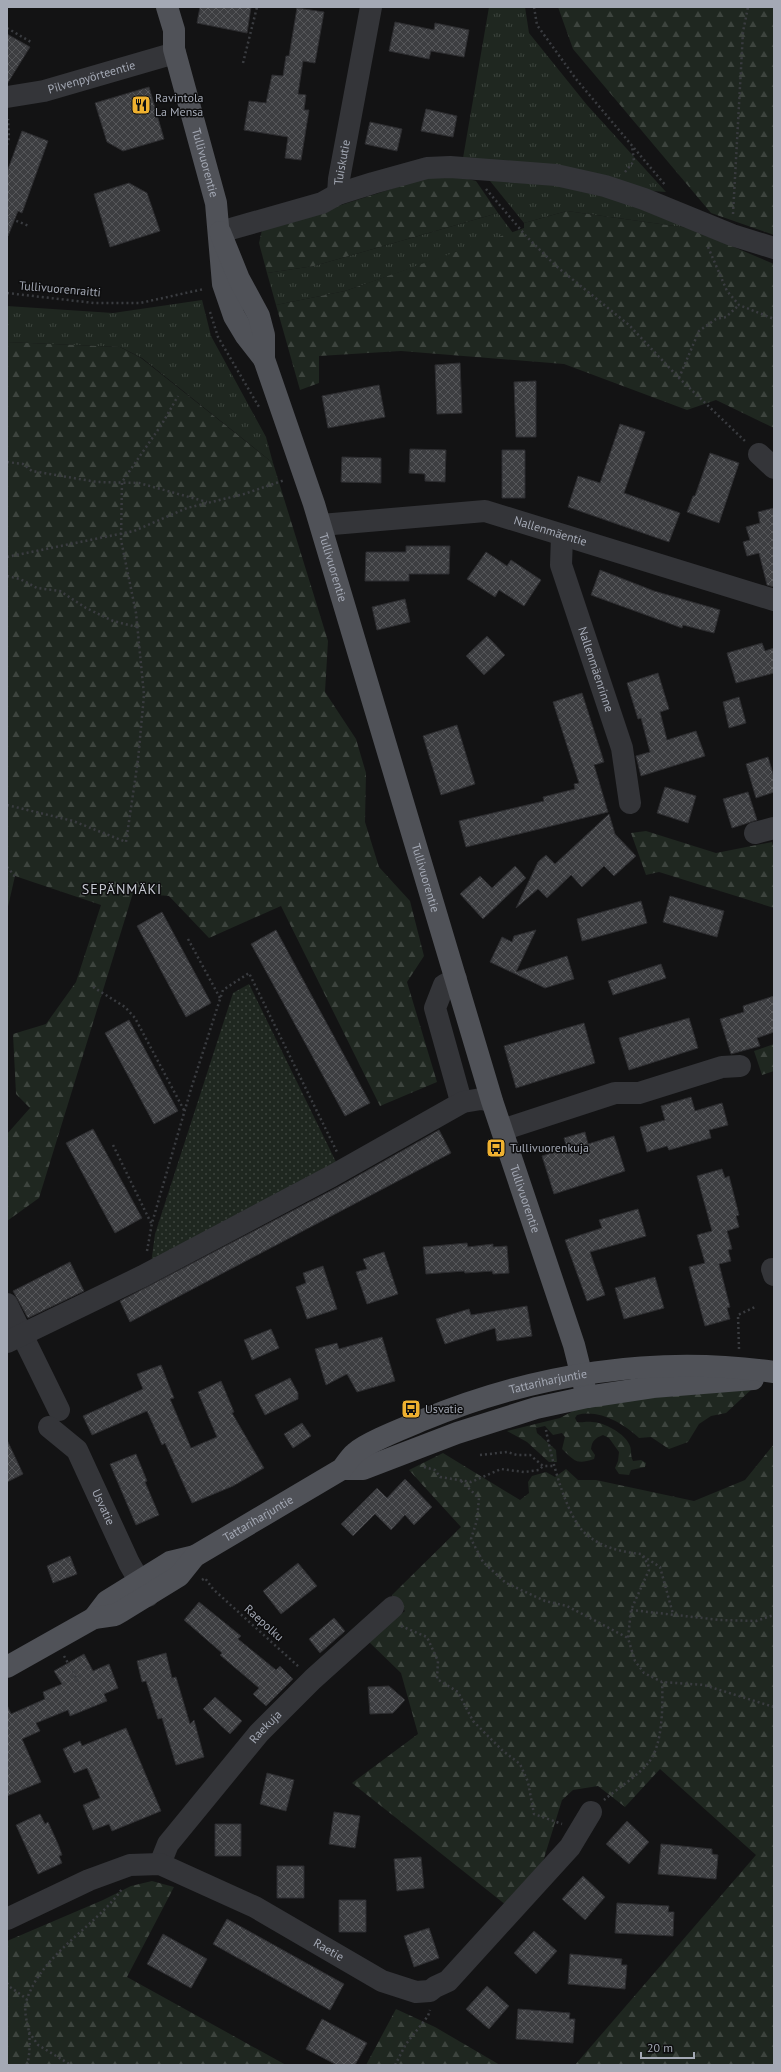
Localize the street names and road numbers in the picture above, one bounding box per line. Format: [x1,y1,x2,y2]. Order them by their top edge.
street label: Pilvenpyörteentie [46,57,137,97]
street label: Tullivuorentie [189,126,222,199]
street label: Tuiskutie [331,138,353,185]
street label: Tullivuorenraitti [18,277,102,300]
street label: Nallenmäentie [512,512,589,549]
street label: Tullivuorentie [316,531,351,603]
street label: Nallenmäenrinne [575,625,617,714]
street label: Tullivuorentie [409,842,443,914]
street label: Tullivuorentie [507,1163,544,1235]
street label: Tattariharjuntie [507,1366,588,1397]
street label: Usvatie [89,1486,118,1527]
street label: Tattariharjuntie [220,1492,296,1545]
street label: Raepolku [242,1601,287,1644]
street label: Raekuja [246,1707,285,1746]
street label: Raetie [311,1935,347,1964]

